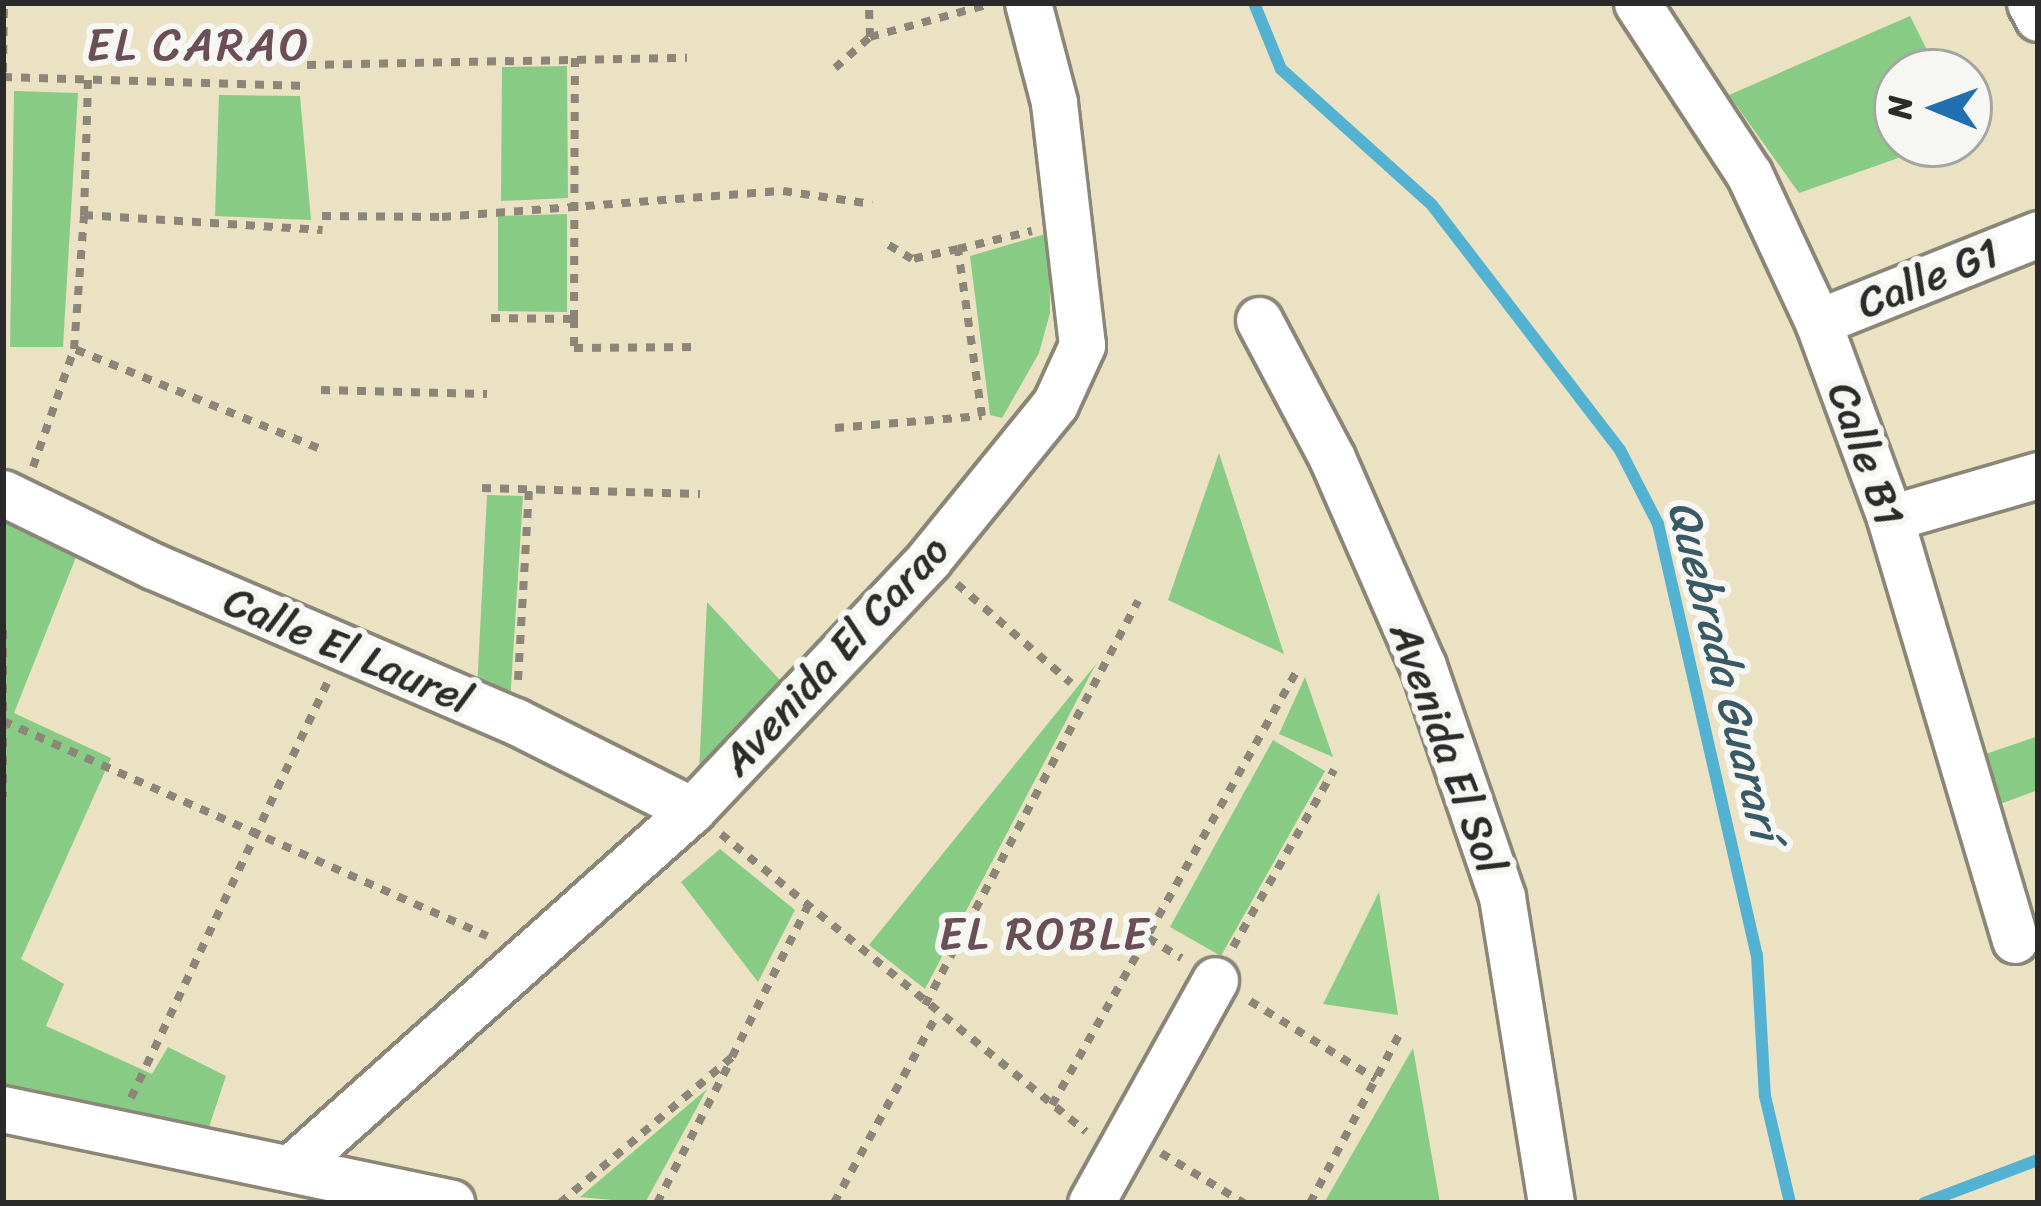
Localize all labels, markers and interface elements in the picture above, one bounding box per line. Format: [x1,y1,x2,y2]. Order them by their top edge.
district label: EL CARAO [87,19,311,73]
north arrow [1873,48,1993,168]
text: N [1871,95,1929,119]
street label: Calle G1 [1850,227,2006,329]
street label: Calle B1 [1817,376,1915,532]
water label: Quebrada Guararí [1656,495,1792,845]
street label: Avenida El Carao [711,525,959,785]
street label: Calle El Laurel [217,576,479,724]
street label: Avenida El Sol [1379,616,1517,880]
district label: EL ROBLE [939,908,1151,962]

